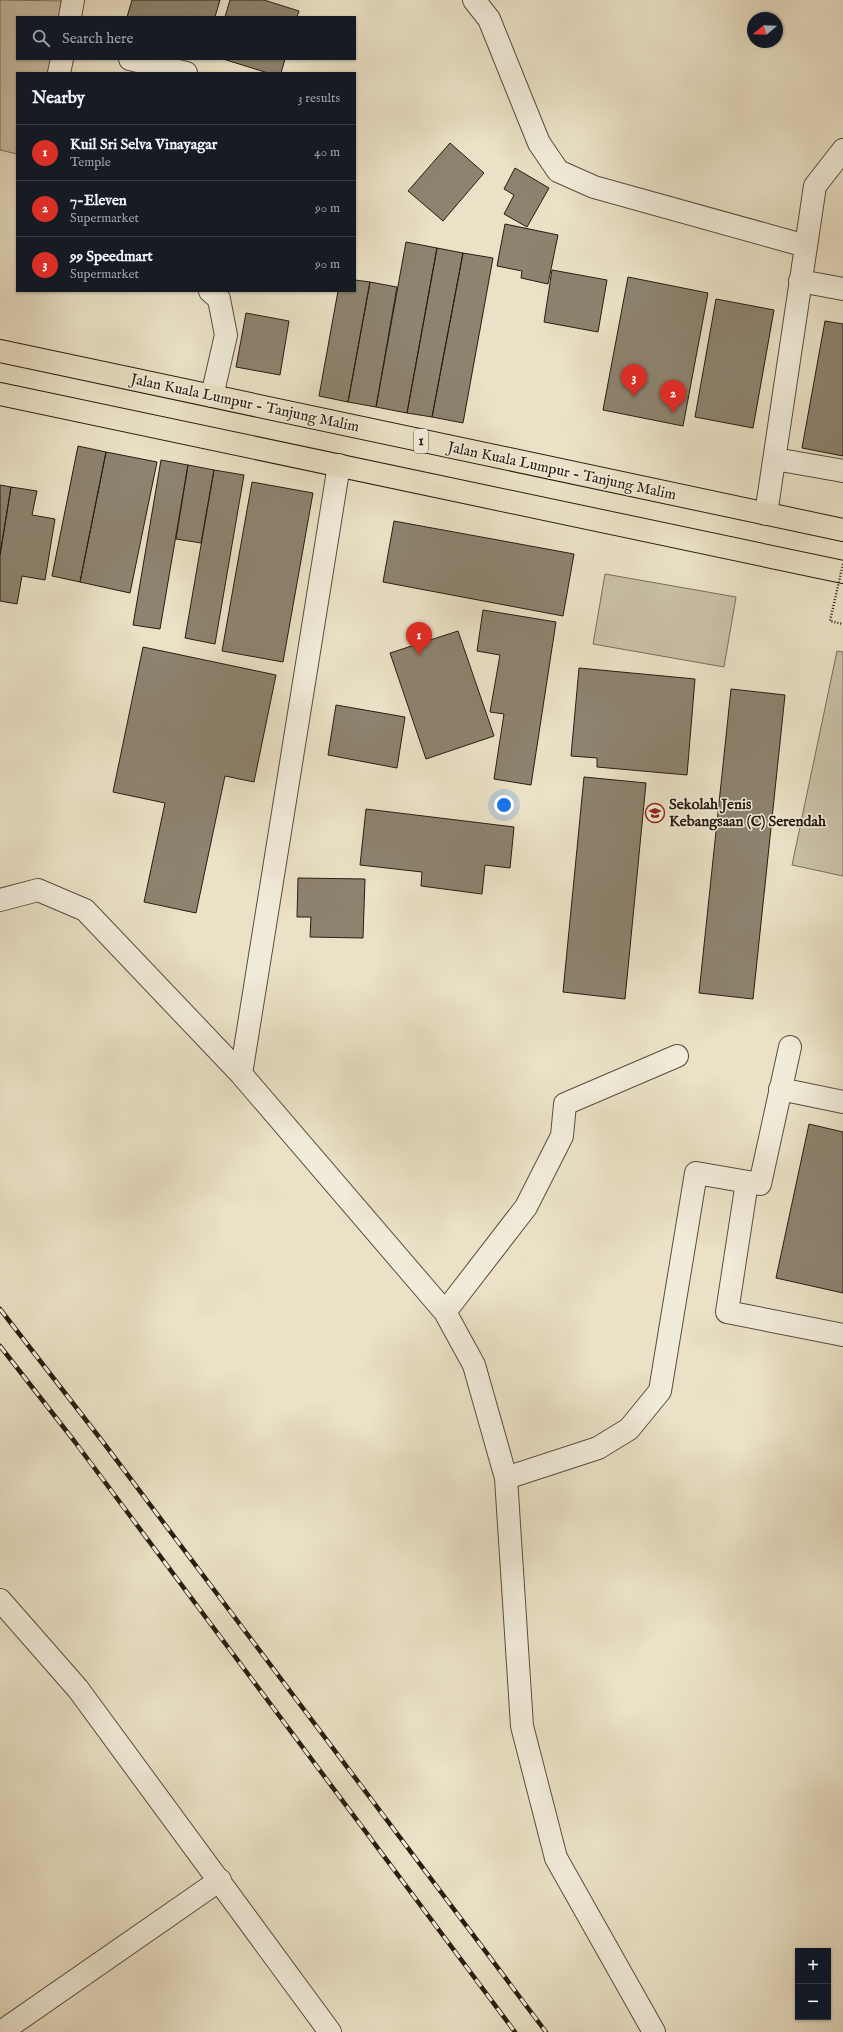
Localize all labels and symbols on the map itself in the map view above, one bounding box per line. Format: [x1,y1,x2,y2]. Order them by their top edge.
north arrow [747,12,783,48]
pin: 3 [621,364,647,397]
street label: Jalan Kuala Lumpur - Tanjung Malim [127,369,361,437]
pin: 2 [660,380,686,413]
road number: 1 [414,429,428,453]
street label: Jalan Kuala Lumpur - Tanjung Malim [444,437,678,505]
pin: 1 [406,622,432,655]
your location [494,795,514,815]
place label: Sekolah Jenis Kebangsaan (C) Serendah [669,795,827,831]
school or university icon: Sekolah Jenis Kebangsaan (C) Serendah [644,802,666,824]

